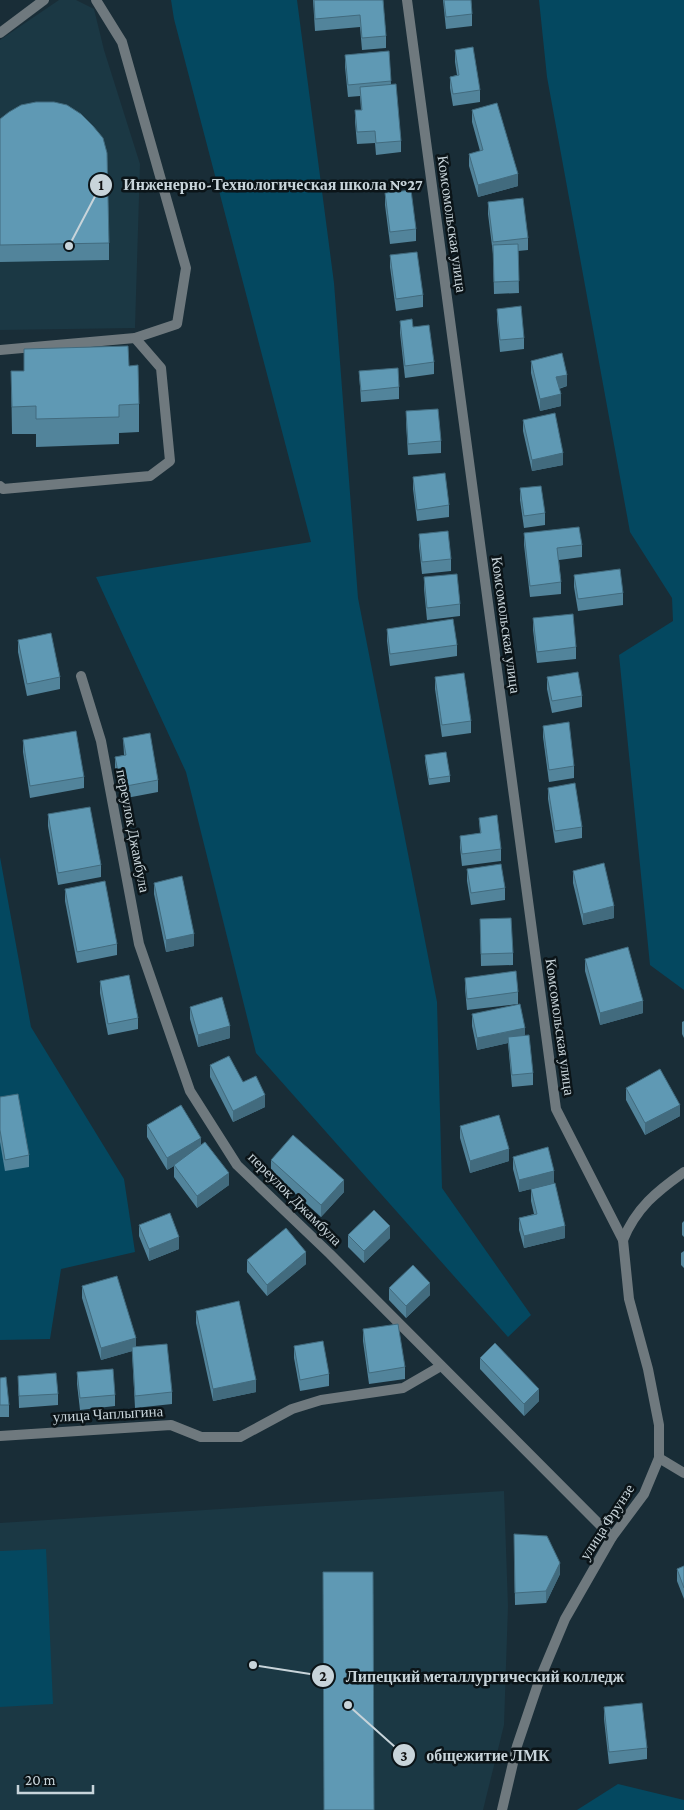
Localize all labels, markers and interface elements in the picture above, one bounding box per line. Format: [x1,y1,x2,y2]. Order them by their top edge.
street label: Комсомольская улица [434,155,470,294]
callout: Инженерно-Технологическая школа №27 [88,169,433,200]
text: Инженерно-Технологическая школа №27 [123,176,423,194]
text: 1 [98,177,104,193]
street label: Комсомольская улица [488,556,524,695]
street label: переулок Джамбула [113,768,153,894]
street label: Комсомольская улица [542,958,578,1097]
street label: переулок Джамбула [245,1149,345,1249]
street label: улица Чаплыгина [52,1403,164,1425]
street label: улица Фрунзе [577,1481,638,1563]
callout: Липецкий металлургический колледж [311,1660,634,1691]
text: 2 [319,1668,327,1684]
text: Липецкий металлургический колледж [346,1668,625,1686]
callout: общежитие ЛМК [391,1740,559,1771]
text: общежитие ЛМК [426,1747,550,1764]
text: 3 [400,1748,408,1764]
scale bar [18,1762,92,1794]
text: 20 m [25,1772,56,1788]

